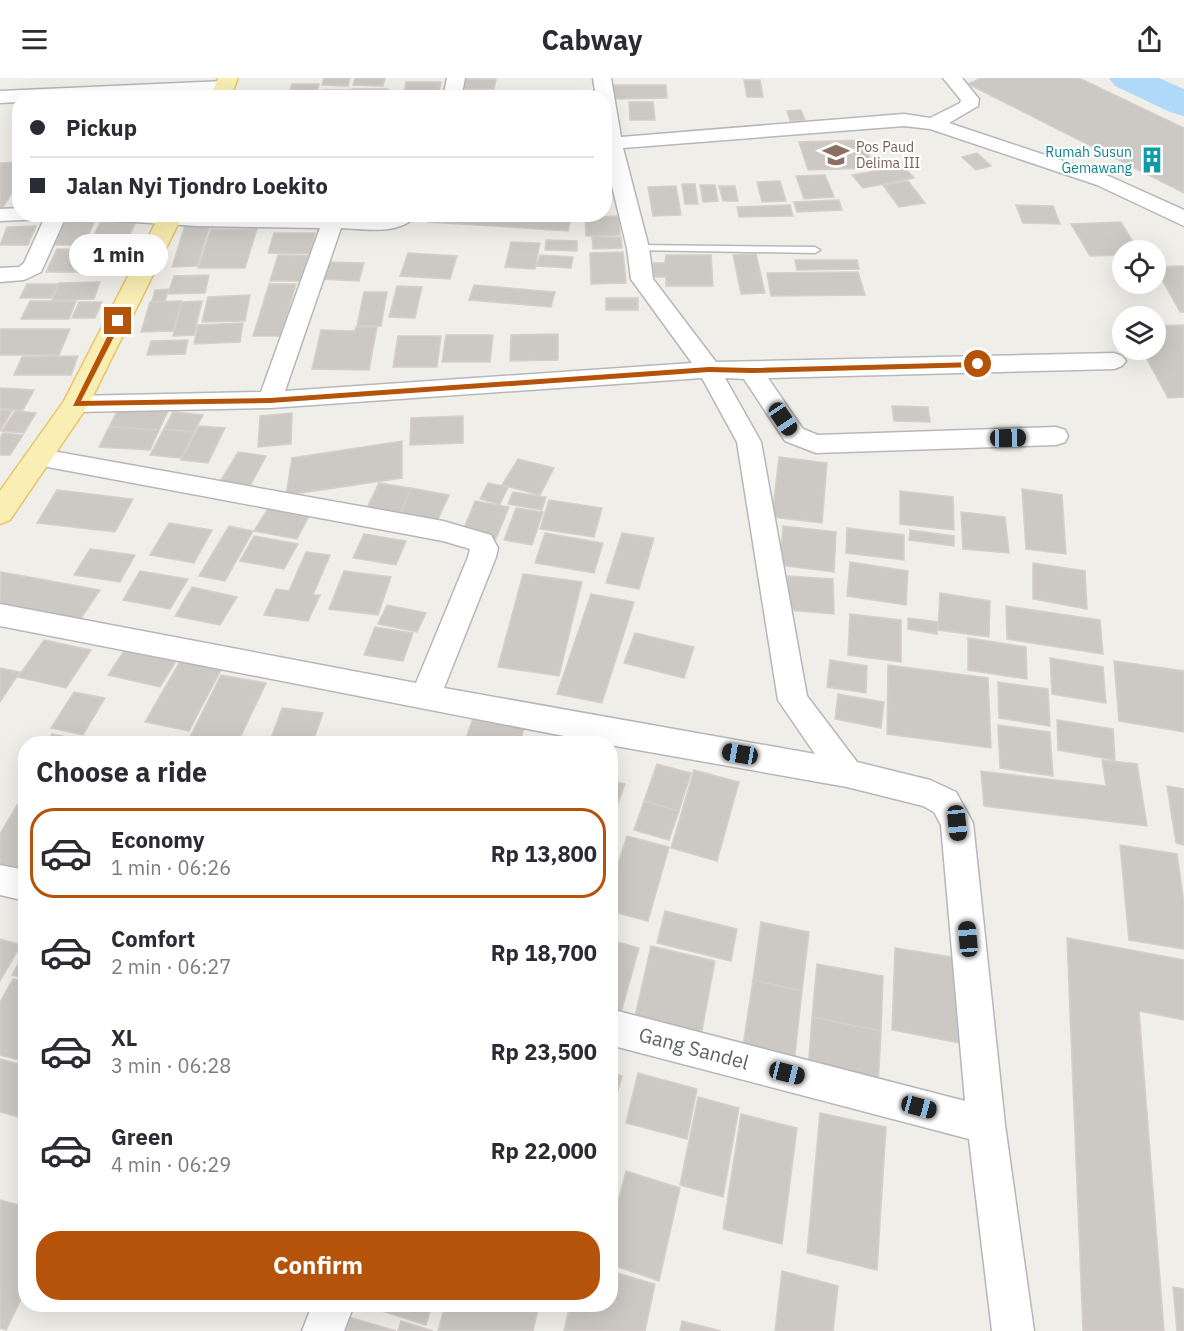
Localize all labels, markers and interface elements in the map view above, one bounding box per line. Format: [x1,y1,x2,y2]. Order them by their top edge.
text: Cabway [542,22,642,57]
icon: menu [18,23,51,56]
icon: share [1133,23,1166,56]
text: Pickup [66,113,137,142]
place label: Pos Paud Delima III [856,138,920,172]
school or university icon: Pos Paud Delima III [821,140,851,170]
place label: Rumah Susun Gemawang [1045,143,1133,177]
building icon: Rumah Susun Gemawang [1137,145,1167,175]
text: Jalan Nyi Tjondro Loekito [66,171,328,200]
callout: 1 min [68,234,168,276]
map controls [1112,240,1166,360]
button: locate [1112,240,1166,294]
text: 1 min [92,241,145,268]
button: layers [1112,306,1166,360]
route end [104,307,131,334]
route start [964,350,991,377]
car [765,399,801,439]
car [990,429,1026,447]
car [721,742,759,766]
text: Choose a ride [36,754,207,789]
car [946,804,968,842]
text: Economy [111,825,205,854]
icon: car [39,826,93,880]
text: Rp 13,800 [491,839,597,868]
text: 1 min · 06:26 [111,854,231,881]
car [957,920,979,958]
text: Comfort [111,924,195,953]
icon: car [39,925,93,979]
text: Rp 18,700 [491,938,597,967]
text: 2 min · 06:27 [111,953,231,980]
street label: Gang Sandel [636,1020,752,1076]
text: XL [111,1023,137,1052]
icon: car [39,1024,93,1078]
text: Rp 23,500 [491,1037,597,1066]
text: 3 min · 06:28 [111,1052,231,1079]
car [767,1060,807,1086]
car [899,1094,939,1120]
text: Green [111,1122,173,1151]
icon: car [39,1123,93,1177]
text: Rp 22,000 [491,1136,597,1165]
text: 4 min · 06:29 [111,1151,231,1178]
button: Confirm [36,1231,600,1300]

